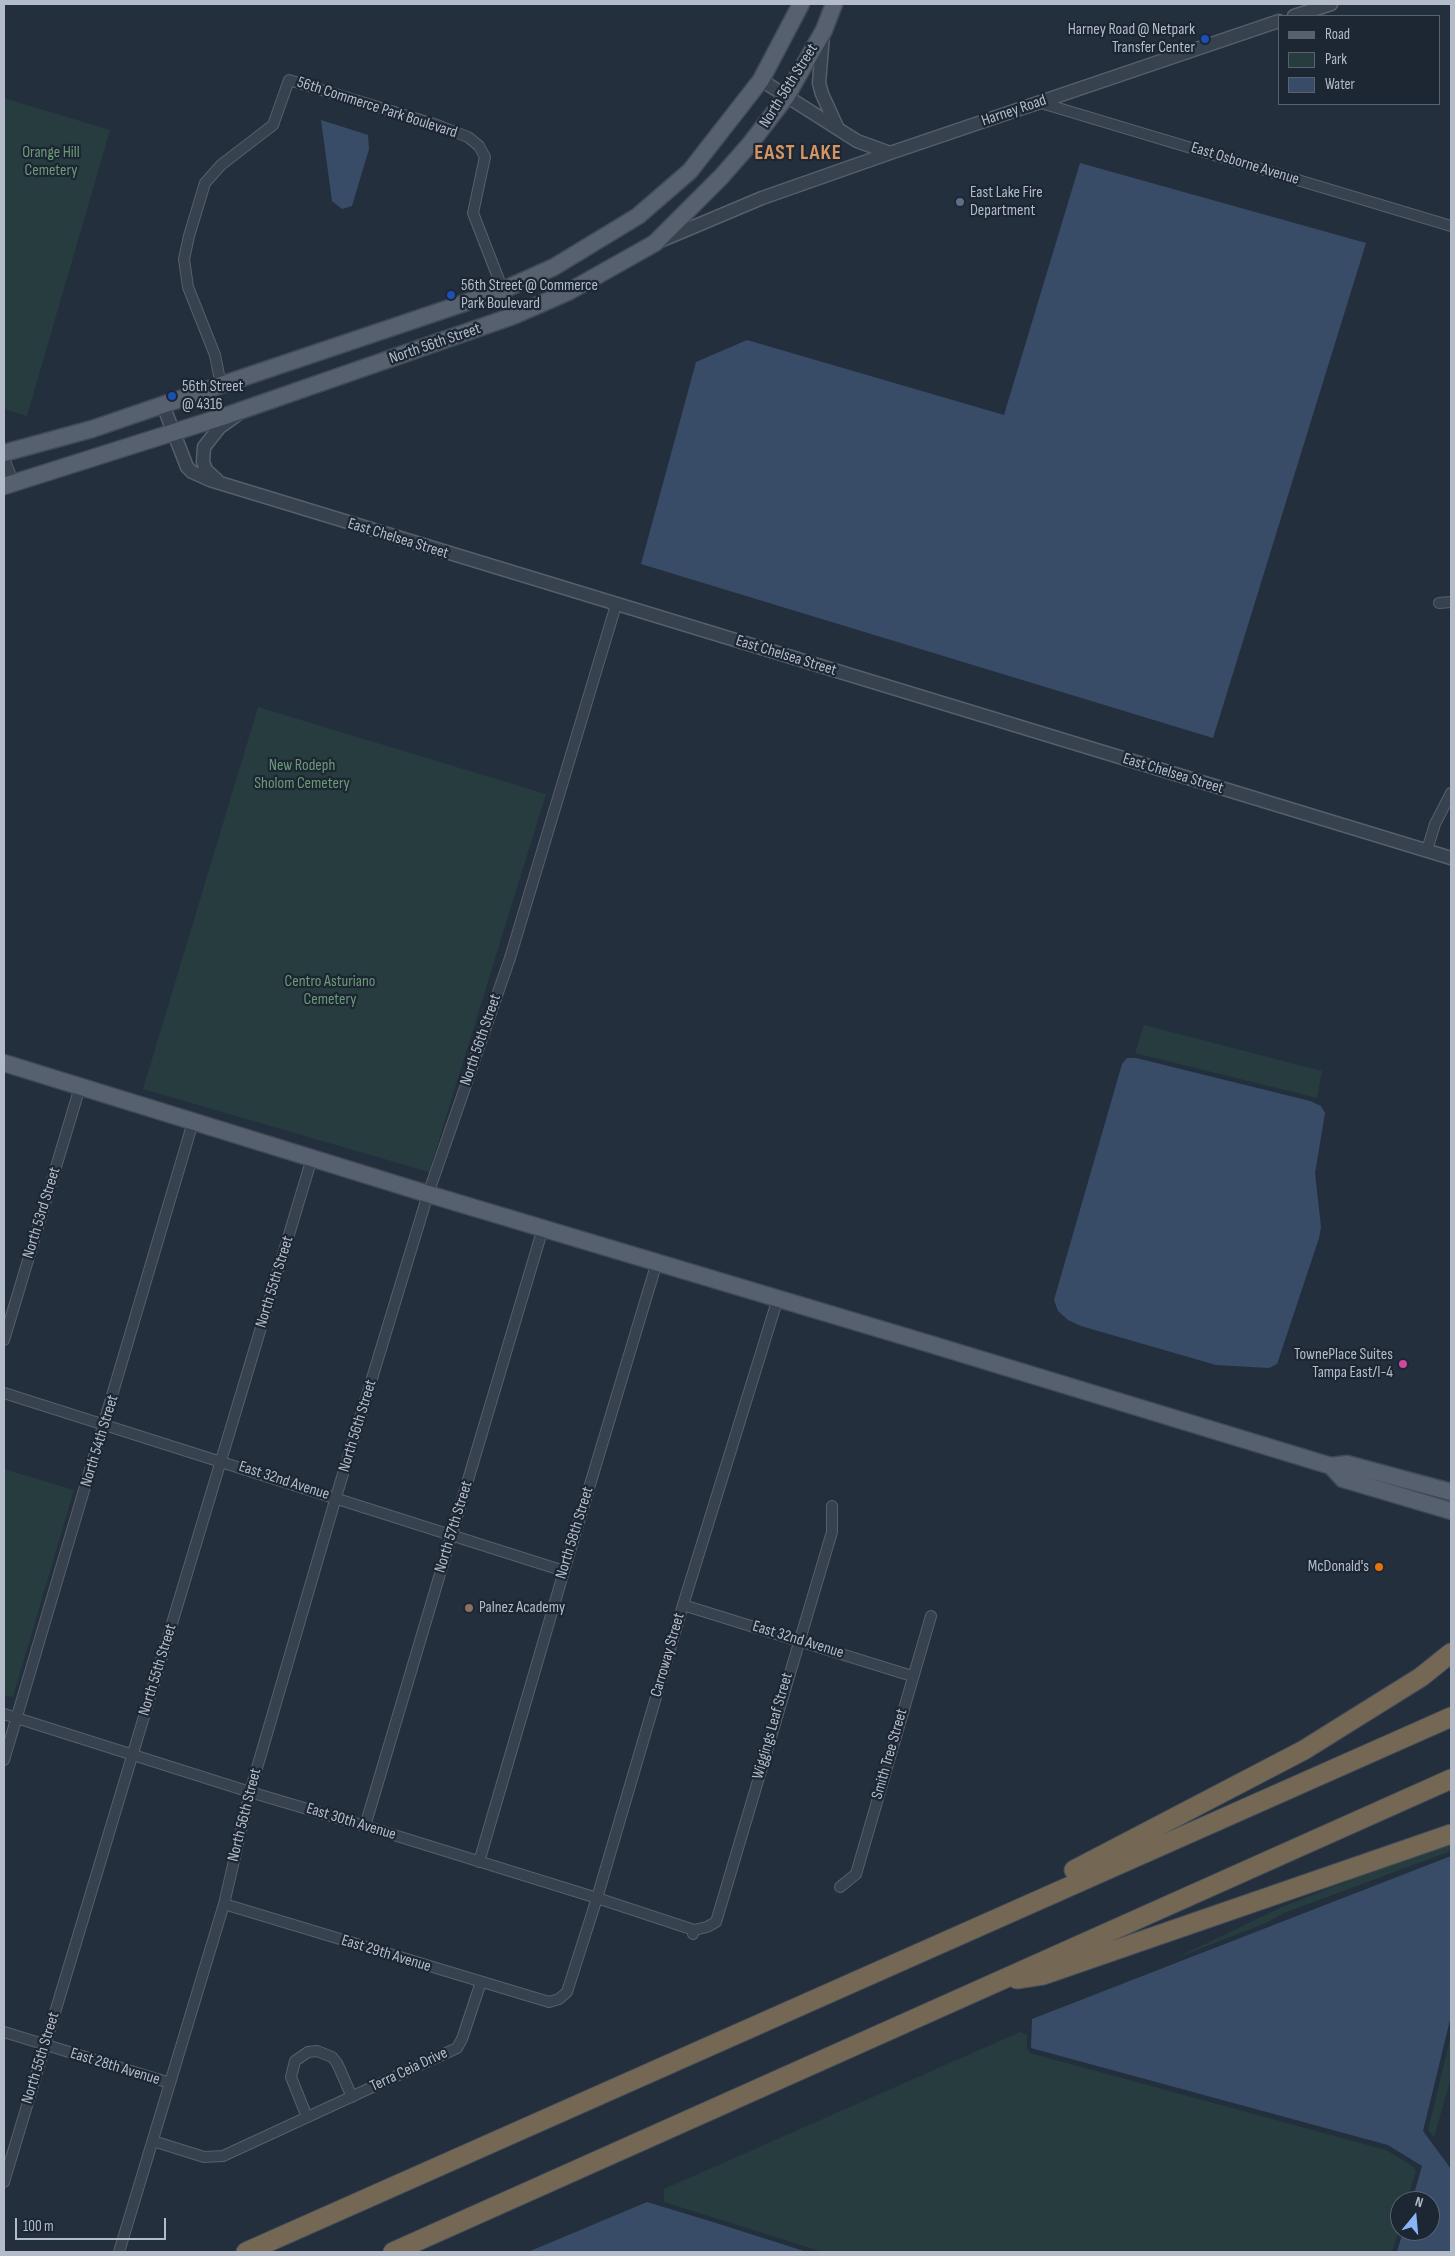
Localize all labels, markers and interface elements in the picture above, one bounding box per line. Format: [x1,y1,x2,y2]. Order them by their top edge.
legend [1278,15,1440,105]
place label: Harney Road @ Netpark Transfer Center [1068,20,1195,58]
text: Road [1325,25,1350,44]
marker: Harney Road @ Netpark Transfer Center [1199,33,1211,45]
street label: North 56th Street [756,40,822,132]
text: Park [1325,50,1347,69]
street label: 56th Commerce Park Boulevard [294,73,460,143]
text: Water [1325,75,1355,94]
street label: Harney Road [979,91,1049,131]
street label: East Osborne Avenue [1189,138,1301,190]
district label: EAST LAKE [753,141,843,167]
park label: Orange Hill Cemetery [22,143,80,181]
place label: East Lake Fire Department [970,183,1043,221]
marker: East Lake Fire Department [954,196,966,208]
place label: 56th Street @ Commerce Park Boulevard [461,276,598,314]
marker: 56th Street @ Commerce Park Boulevard [445,289,457,301]
street label: North 56th Street [387,319,483,369]
place label: 56th Street @ 4316 [182,377,243,415]
marker: 56th Street @ 4316 [166,390,178,402]
street label: East Chelsea Street [345,515,451,563]
street label: East Chelsea Street [733,632,839,680]
street label: East Chelsea Street [1120,750,1226,798]
park label: New Rodeph Sholom Cemetery [254,756,350,794]
park label: Centro Asturiano Cemetery [285,972,375,1010]
street label: North 56th Street [456,992,506,1088]
street label: North 53rd Street [19,1165,65,1261]
street label: North 55th Street [252,1234,298,1330]
place label: TownePlace Suites Tampa East/I-4 [1294,1345,1393,1383]
marker: TownePlace Suites Tampa East/I-4 [1397,1358,1409,1370]
street label: North 56th Street [335,1378,381,1474]
street label: North 54th Street [77,1393,123,1489]
street label: East 32nd Avenue [236,1457,332,1505]
street label: North 57th Street [431,1479,477,1575]
street label: North 58th Street [552,1485,598,1581]
place label: McDonald's [1308,1557,1369,1577]
marker: McDonald's [1373,1561,1385,1573]
place label: Palnez Academy [479,1598,565,1618]
marker: Palnez Academy [463,1602,475,1614]
street label: Carroway Street [647,1611,689,1699]
street label: East 32nd Avenue [750,1617,846,1663]
street label: North 55th Street [135,1622,181,1718]
street label: Wiggings Leaf Street [749,1671,797,1781]
street label: Smith Tree Street [868,1707,912,1801]
street label: North 56th Street [224,1766,266,1864]
street label: East 30th Avenue [304,1799,398,1845]
street label: East 29th Avenue [339,1931,433,1977]
street label: North 55th Street [18,2010,64,2106]
street label: East 28th Avenue [68,2044,162,2090]
street label: Terra Ceia Drive [367,2044,451,2096]
north arrow [1390,2191,1440,2241]
text: N [1413,2193,1425,2211]
scale bar [18,2208,169,2240]
text: 100 m [23,2217,54,2236]

